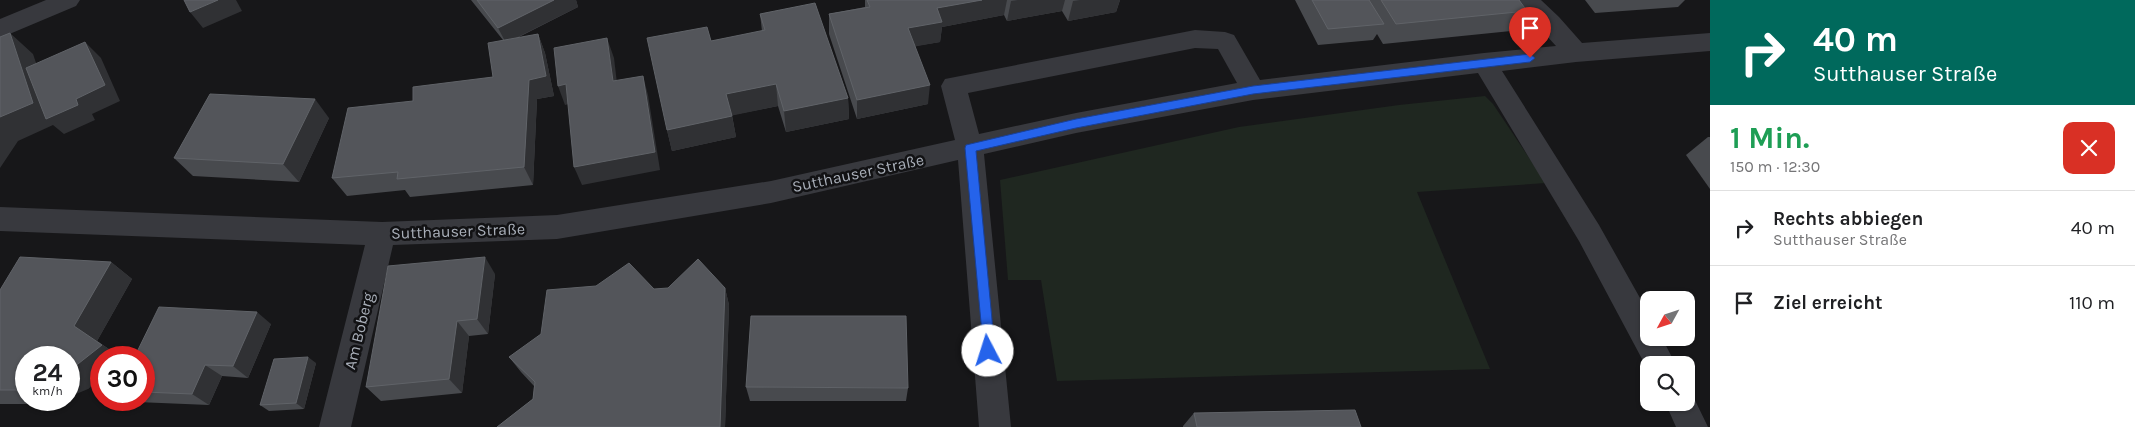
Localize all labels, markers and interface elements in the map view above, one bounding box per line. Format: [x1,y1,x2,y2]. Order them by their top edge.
pin [1509,7,1551,58]
icon: arrive [1516,14,1544,42]
text: 40 m [1813,19,1898,60]
icon: right [1730,20,1795,85]
text: Sutthauser Straße [1813,61,1997,87]
text: 1 Min. [1730,120,1810,156]
button: close [2063,122,2115,174]
street label: Sutthauser Straße [790,150,926,196]
text: 150 m · 12:30 [1730,157,1820,176]
text: Rechts abbiegen [1773,208,1923,230]
icon: right [1730,214,1758,242]
text: 40 m [2071,217,2115,239]
street label: Sutthauser Straße [391,219,525,243]
text: Sutthauser Straße [1773,230,1907,249]
icon: arrive [1730,289,1758,317]
street label: Am Boberg [340,290,378,372]
north arrow [1640,291,1695,346]
map controls [1640,291,1695,411]
text: Ziel erreicht [1773,292,1883,314]
text: 110 m [2069,292,2115,314]
position arrow [961,324,1013,376]
speed limit sign: 30 [90,346,155,411]
button: search [1640,356,1695,411]
text: 24 [32,358,63,387]
text: km/h [32,384,63,398]

